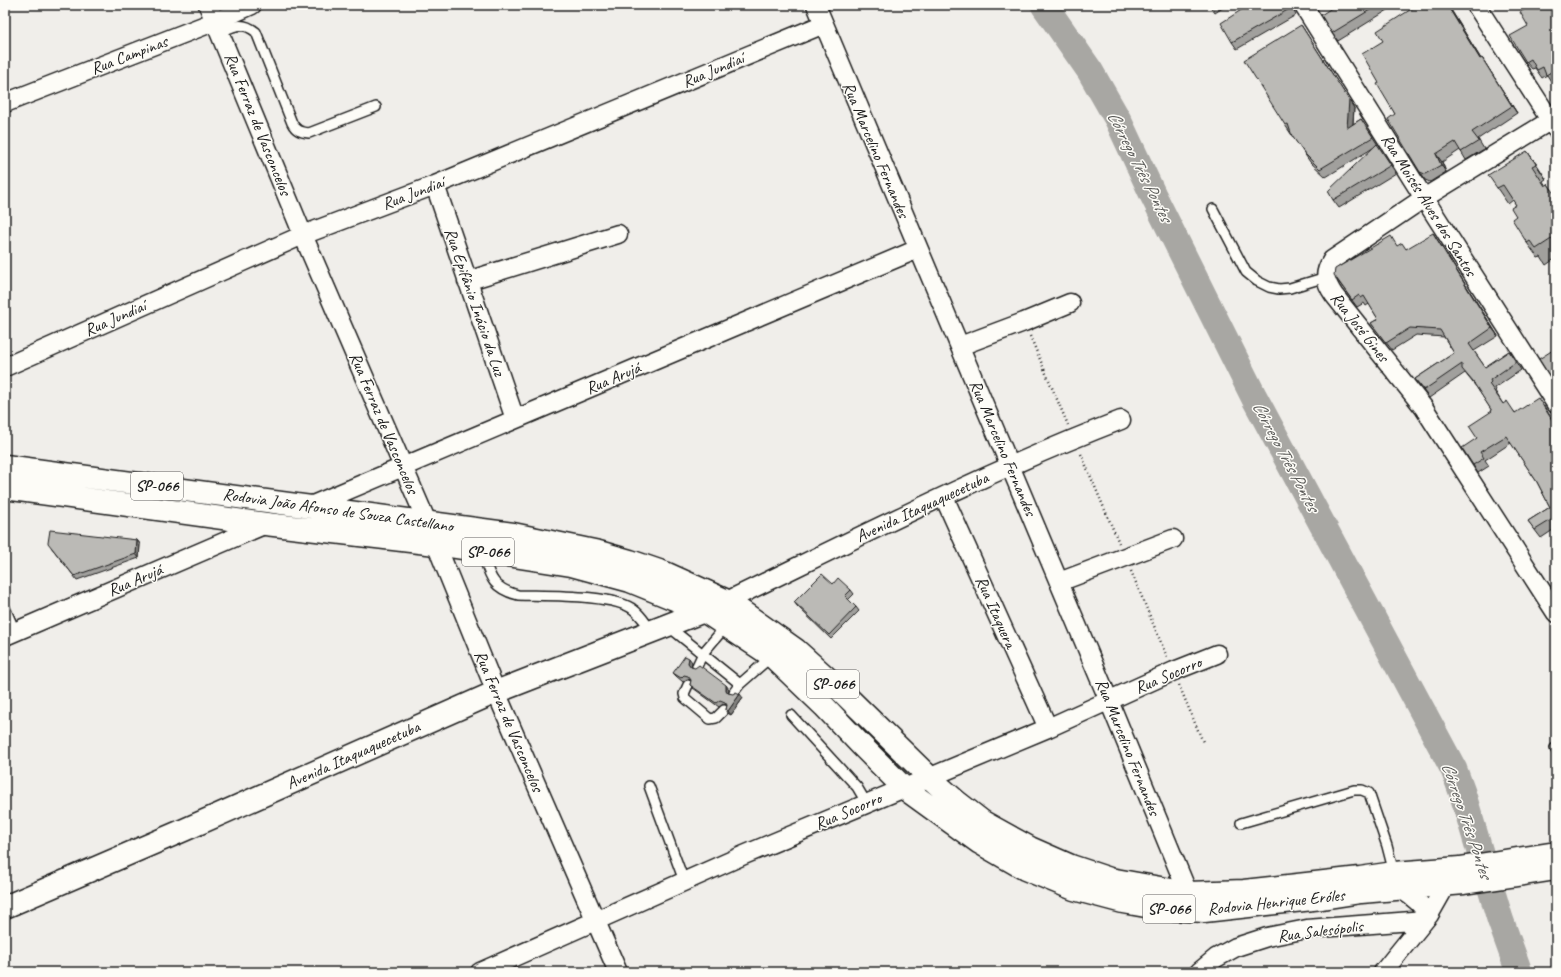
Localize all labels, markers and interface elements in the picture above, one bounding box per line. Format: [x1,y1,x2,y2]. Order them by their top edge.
street label: Rua Campinas [88,30,172,79]
street label: Rua Jundiaí [679,46,750,92]
street label: Rua Ferraz de Vasconcelos [220,50,297,200]
street label: Rua Marcelino Fernandes [838,79,915,223]
water label: Córrego Três Pontes [1103,107,1179,228]
street label: Rua Moisés Alves dos Santos [1377,130,1482,282]
street label: Rua Jundiaí [379,170,451,214]
street label: Rua Epifânio Inácio da Luz [440,225,511,380]
street label: Rua José Gines [1326,288,1395,367]
street label: Rua Jundiaí [81,294,152,341]
street label: Rua Ferraz de Vasconcelos [345,349,424,499]
street label: Rua Arujá [582,356,645,399]
street label: Rua Marcelino Fernandes [965,377,1042,521]
water label: Córrego Três Pontes [1248,398,1326,518]
street label: Avenida Itaquaquecetuba [852,467,993,547]
road number: SP-066 [131,472,183,500]
street label: Rodovia João Afonso de Souza Castellano [221,483,456,537]
road number: SP-066 [462,538,514,566]
street label: Rua Arujá [104,558,167,601]
street label: Rua Itaquera [971,573,1022,653]
street label: Rua Ferraz de Vasconcelos [470,647,549,797]
street label: Rua Socorro [1131,651,1206,698]
road number: SP-066 [807,670,859,698]
street label: Rua Marcelino Fernandes [1091,676,1166,821]
street label: Avenida Itaquaquecetuba [283,716,424,794]
water label: Córrego Três Pontes [1437,759,1498,884]
street label: Rua Socorro [811,787,886,834]
street label: Rodovia Henrique Eróles [1206,884,1347,920]
road number: SP-066 [1143,895,1195,923]
street label: Rua Salesópolis [1276,915,1366,947]

